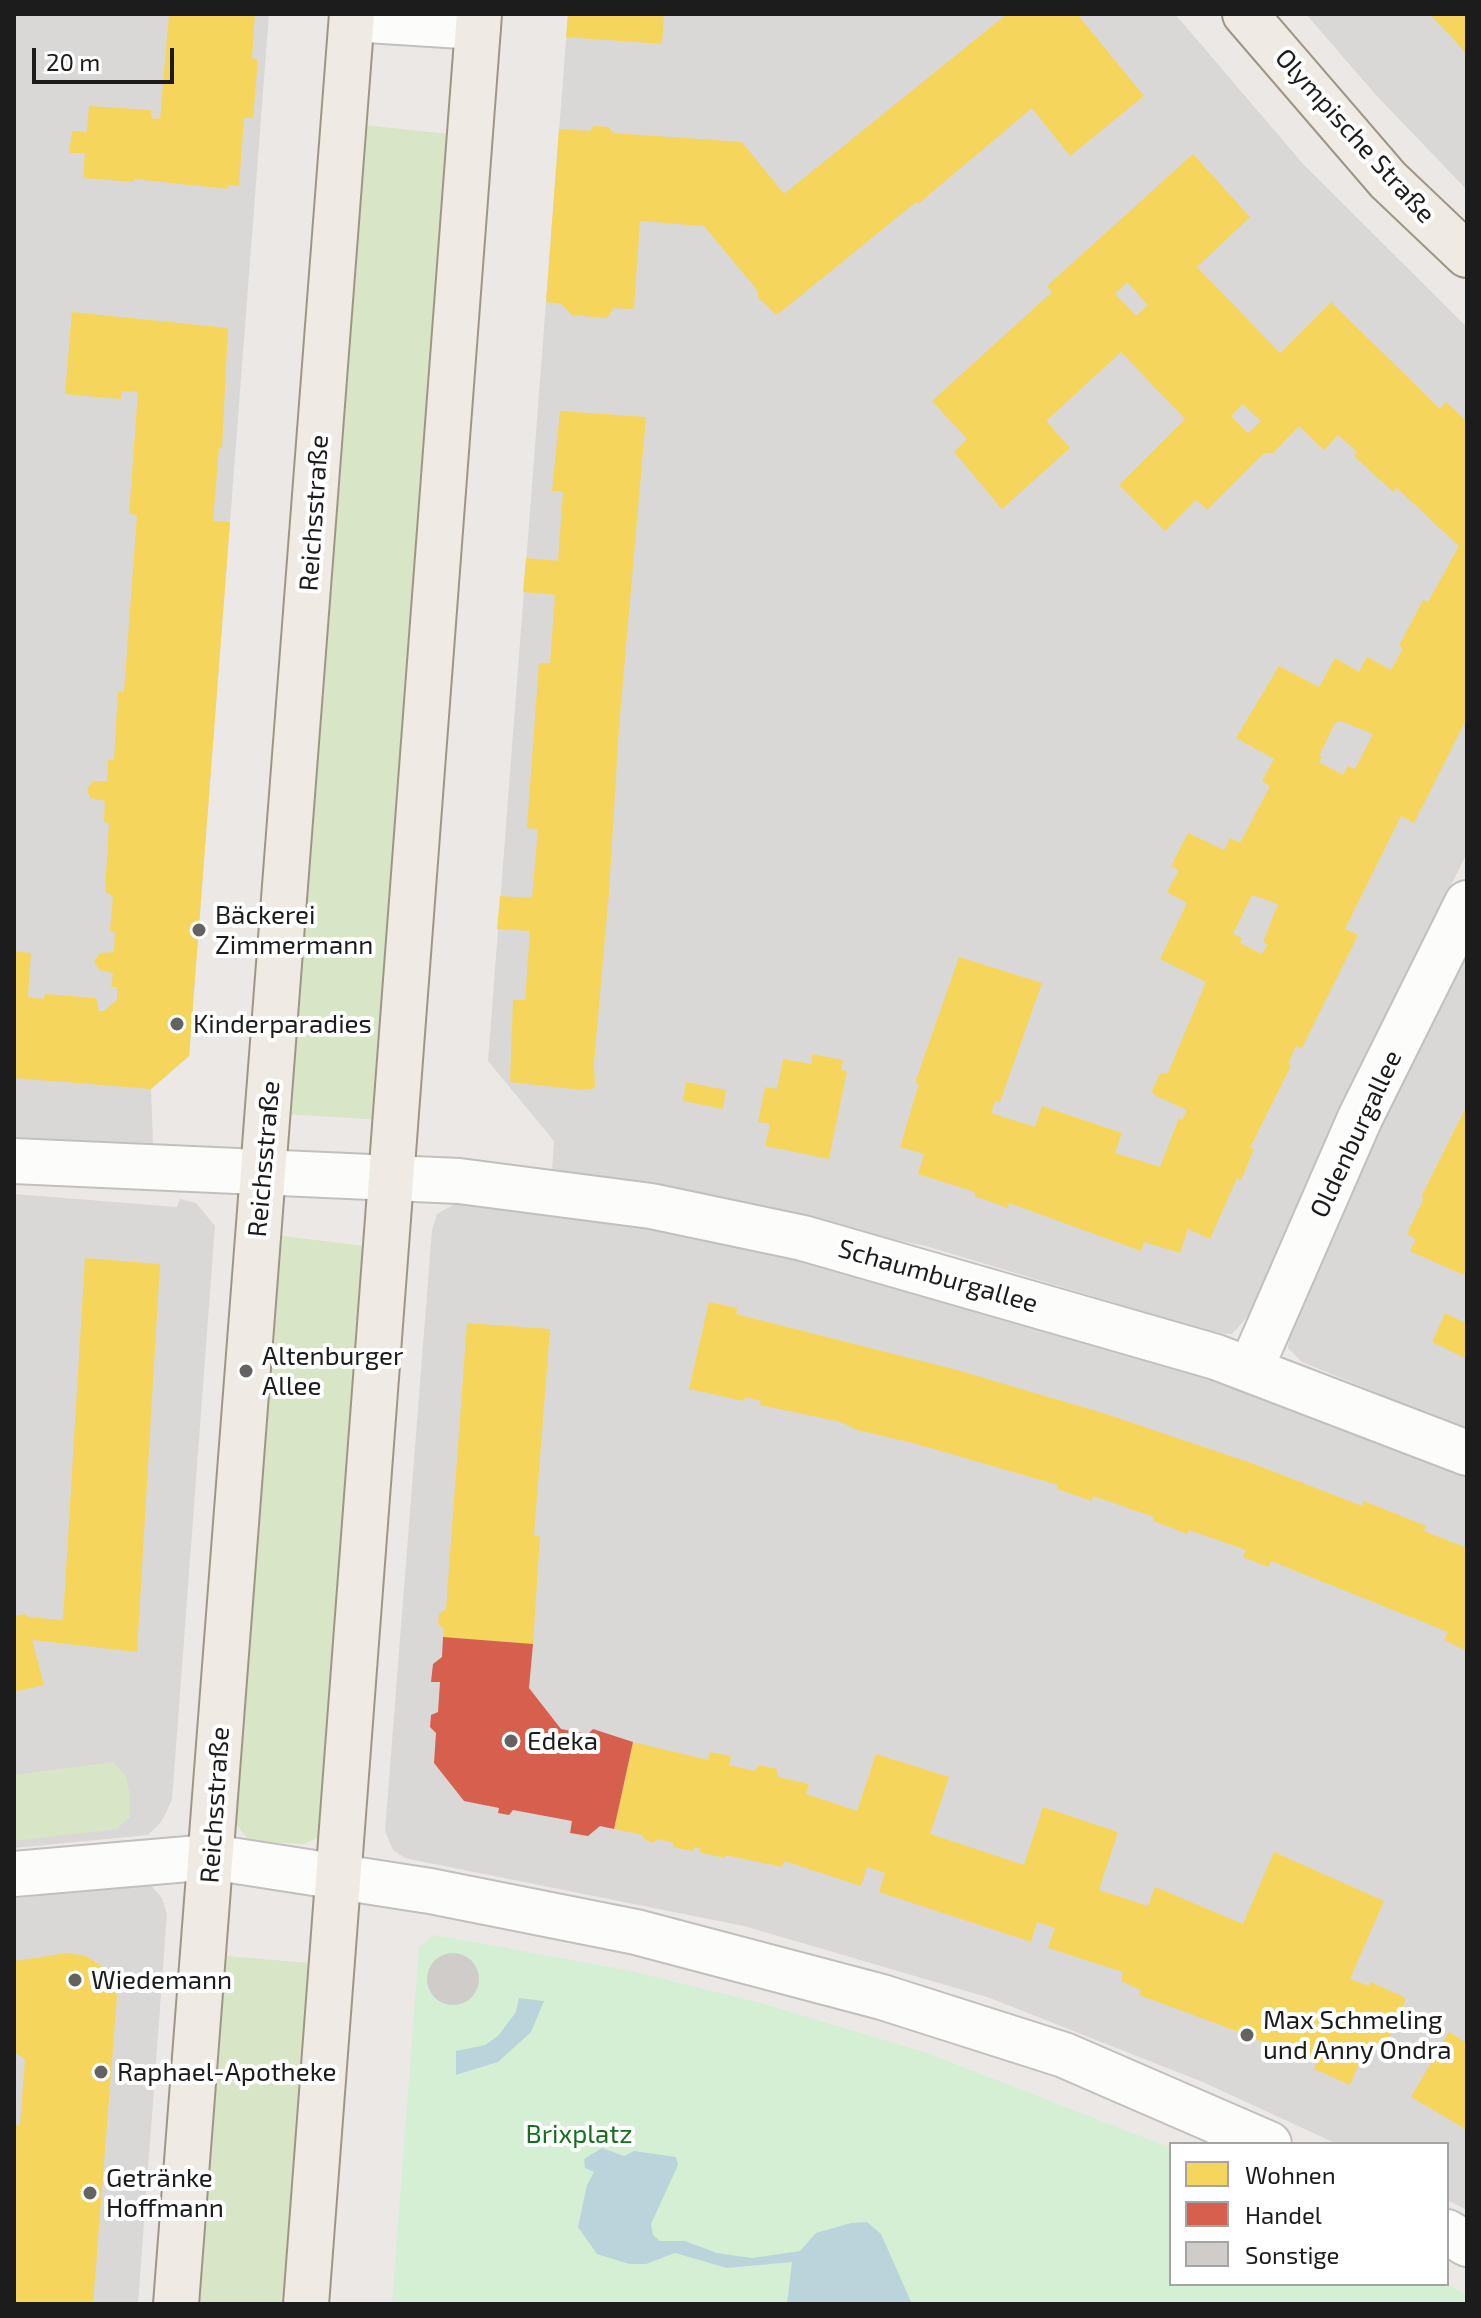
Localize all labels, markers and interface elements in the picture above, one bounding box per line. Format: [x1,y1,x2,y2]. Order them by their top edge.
scale bar [36,32,178,82]
street label: Olympische Straße [1268,42,1442,230]
text: 20 m [46,47,100,76]
street label: Reichsstraße [293,434,335,592]
place label: Bäckerei Zimmermann [215,899,373,960]
marker: Bäckerei Zimmermann [190,921,208,939]
place label: Kinderparadies [193,1008,372,1040]
marker: Kinderparadies [168,1015,186,1033]
street label: Oldenburgallee [1304,1045,1408,1223]
street label: Reichsstraße [242,1080,286,1238]
street label: Schaumburgallee [835,1233,1041,1319]
place label: Altenburger Allee [262,1340,403,1402]
marker: Altenburger Allee [237,1362,255,1380]
place label: Edeka [527,1725,598,1757]
street label: Reichsstraße [194,1726,236,1884]
marker: Edeka [502,1732,520,1750]
place label: Wiedemann [91,1964,232,1996]
marker: Wiedemann [66,1971,84,1989]
place label: Max Schmeling und Anny Ondra [1263,2004,1452,2066]
marker: Max Schmeling und Anny Ondra [1238,2026,1256,2044]
place label: Raphael-Apotheke [117,2056,336,2088]
marker: Raphael-Apotheke [92,2063,110,2081]
park label: Brixplatz [526,2118,632,2150]
legend [1169,2142,1449,2286]
text: Wohnen [1245,2160,1336,2189]
place label: Getränke Hoffmann [106,2162,224,2224]
marker: Getränke Hoffmann [81,2184,99,2202]
text: Handel [1245,2200,1322,2229]
text: Sonstige [1245,2240,1340,2269]

